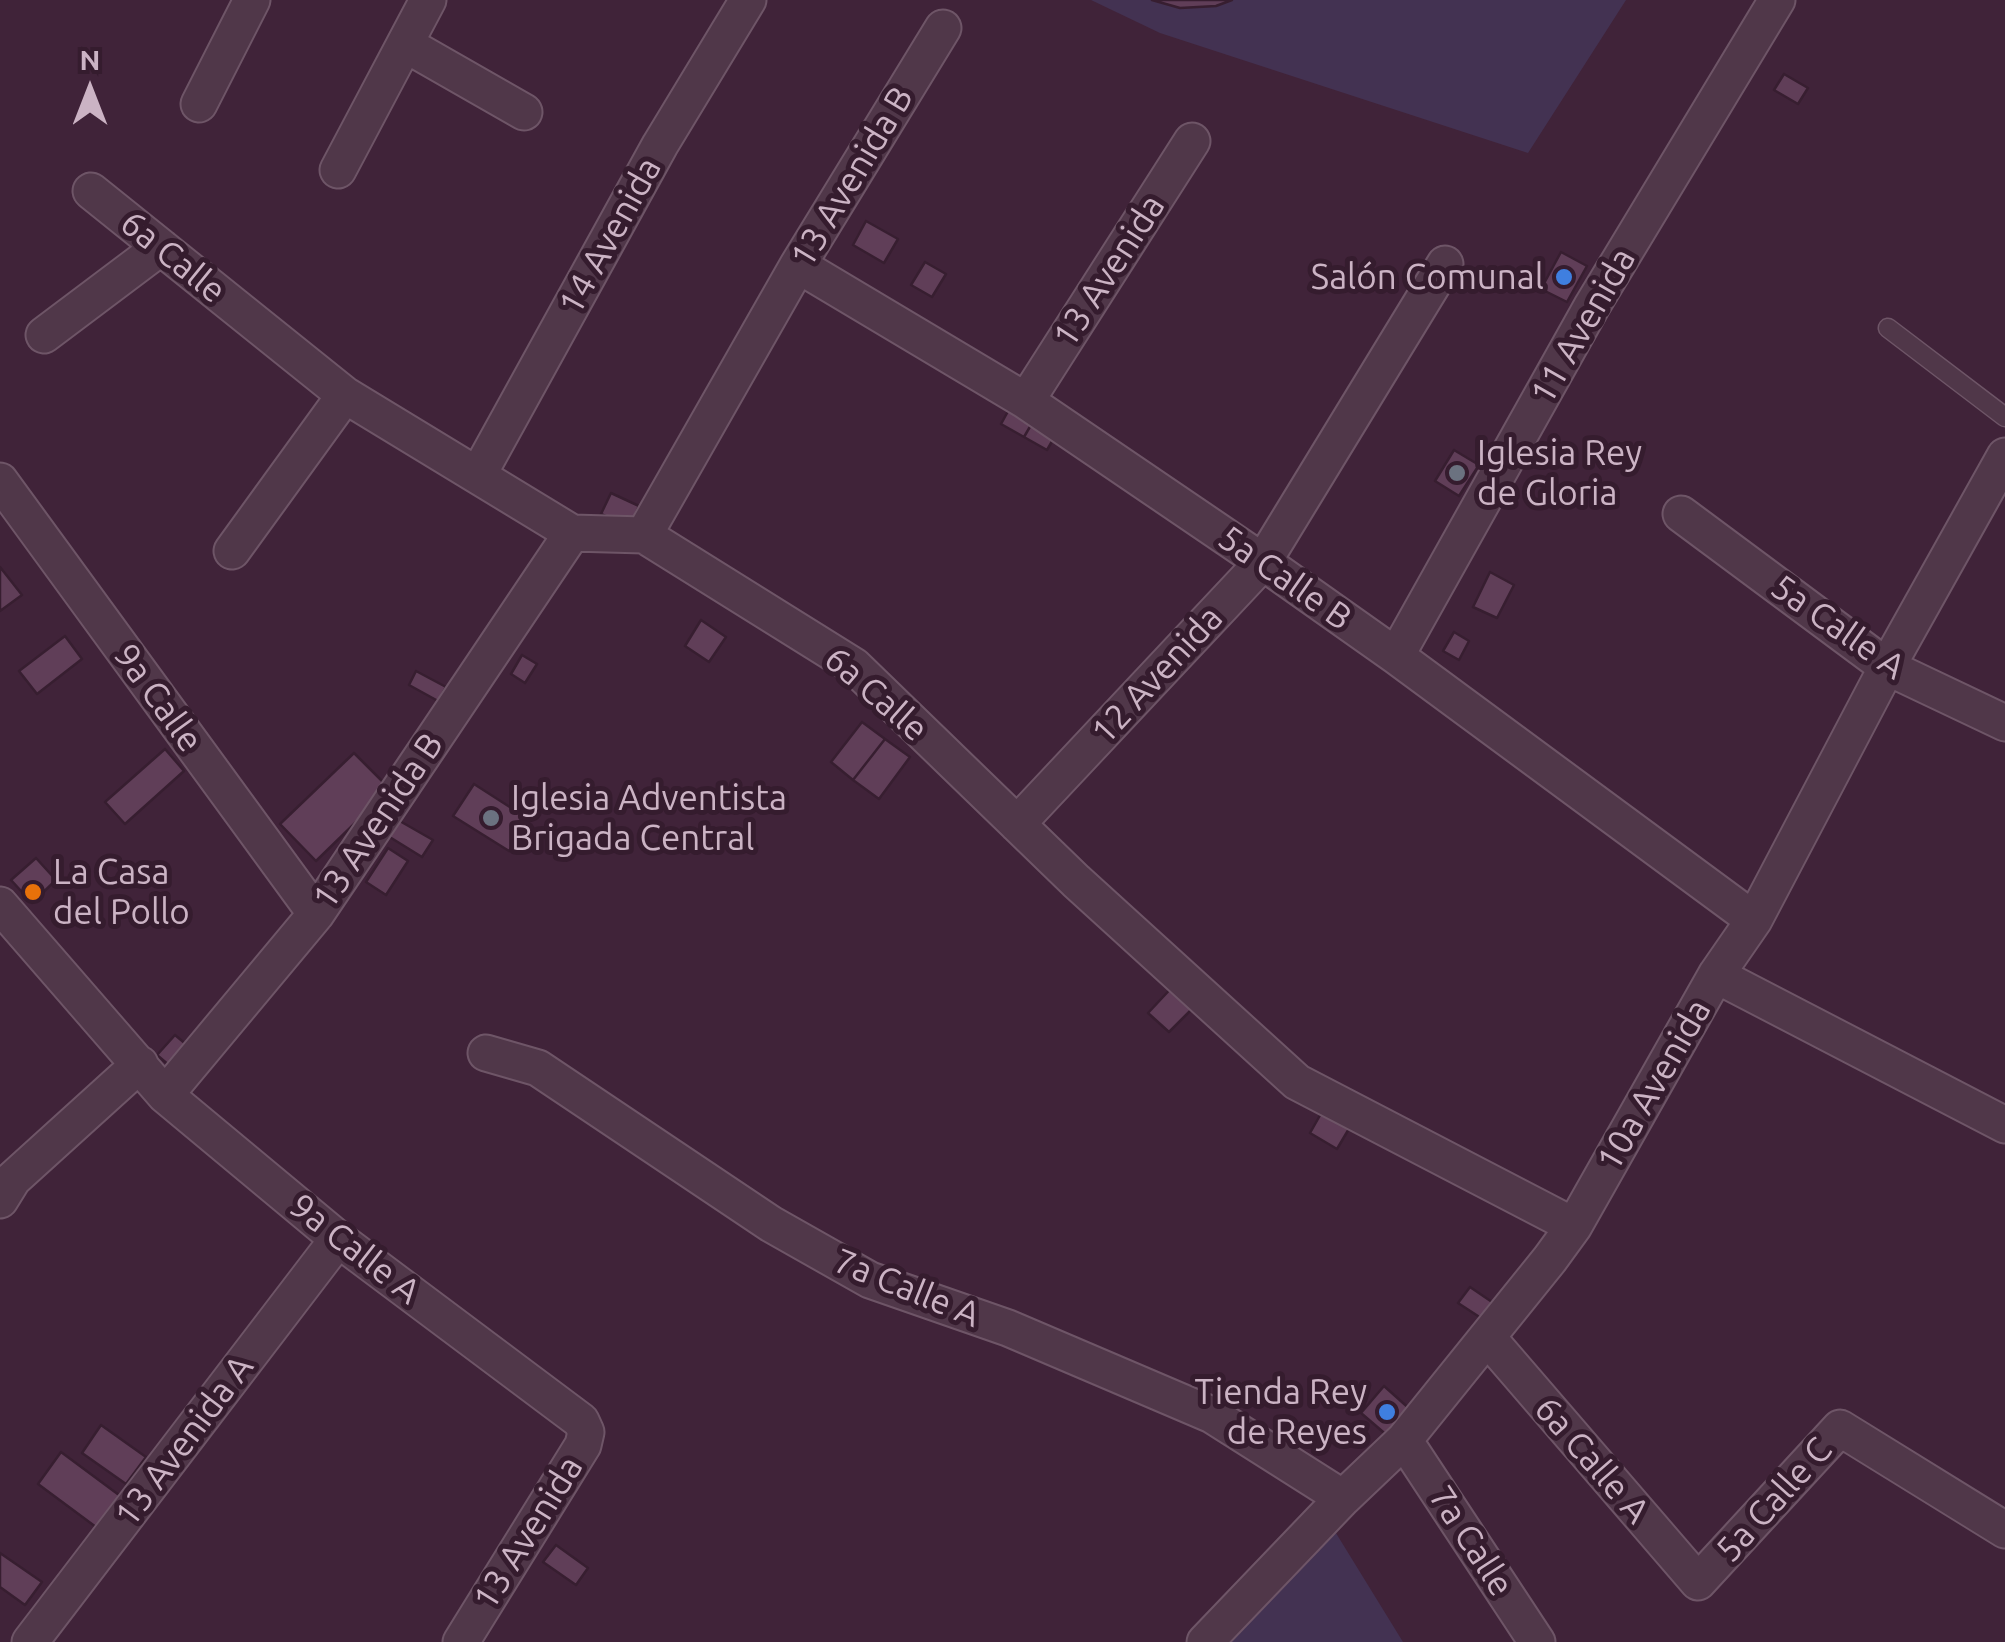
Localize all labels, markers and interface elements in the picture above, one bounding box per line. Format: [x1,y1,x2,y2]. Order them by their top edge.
north arrow [40,40,140,140]
text: N [80,44,100,75]
street label: 13 Avenida B [782,79,922,275]
street label: 14 Avenida [550,150,670,322]
street label: 13 Avenida [1044,187,1174,355]
street label: 6a Calle [112,202,234,312]
street label: 11 Avenida [1522,241,1644,411]
place label: Salón Comunal [1311,256,1544,298]
marker: Salón Comunal [1553,266,1575,288]
place label: Iglesia Rey de Gloria [1477,432,1642,514]
marker: Iglesia Rey de Gloria [1446,462,1468,484]
street label: 5a Calle B [1210,517,1360,639]
street label: 5a Calle A [1763,566,1913,688]
street label: 12 Avenida [1083,597,1231,753]
street label: 9a Calle [105,636,211,760]
street label: 6a Calle [816,638,936,750]
street label: 13 Avenida B [304,725,452,917]
place label: Iglesia Adventista Brigada Central [511,777,787,859]
marker: Iglesia Adventista Brigada Central [480,807,502,829]
place label: La Casa del Pollo [53,851,190,933]
marker: La Casa del Pollo [22,881,44,903]
street label: 10a Avenida [1588,992,1720,1178]
street label: 9a Calle A [282,1185,428,1313]
street label: 7a Calle A [828,1240,986,1336]
street label: 13 Avenida A [106,1347,262,1535]
place label: Tienda Rey de Reyes [1195,1371,1367,1453]
street label: 6a Calle A [1526,1388,1658,1532]
marker: Tienda Rey de Reyes [1376,1401,1398,1423]
street label: 5a Calle C [1707,1429,1841,1571]
street label: 13 Avenida [464,1448,592,1618]
street label: 7a Calle [1420,1478,1522,1604]

